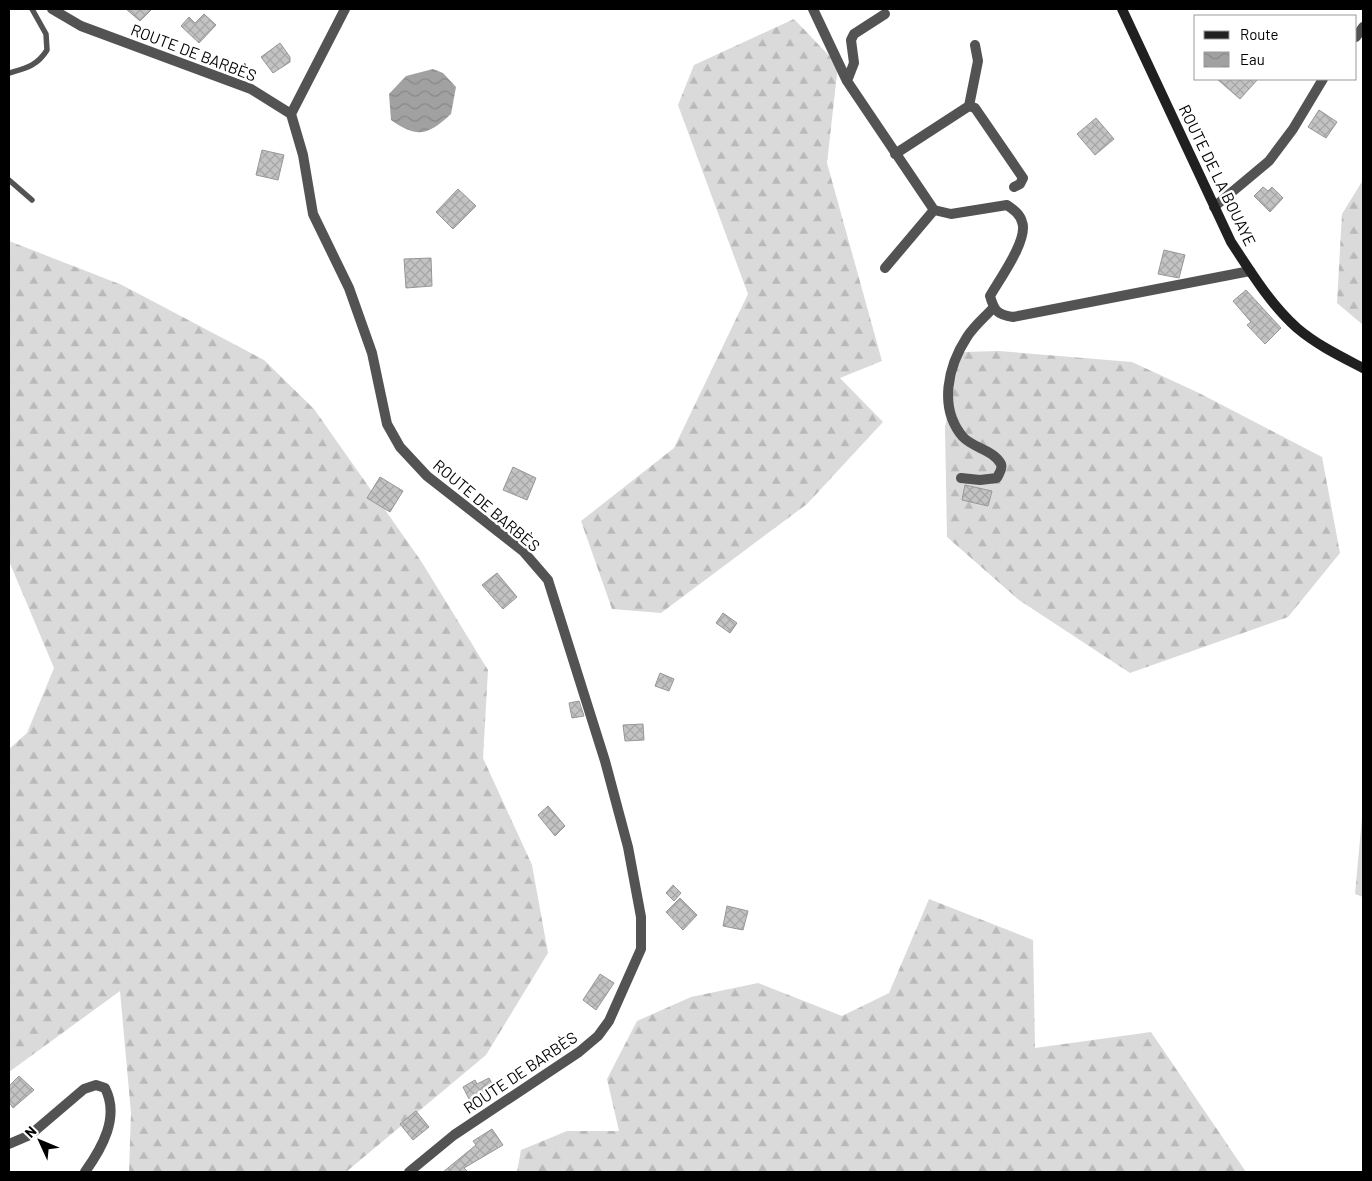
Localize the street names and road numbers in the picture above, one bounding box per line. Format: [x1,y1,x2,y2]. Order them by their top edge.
street label: ROUTE DE BARBÈS [128,19,260,85]
street label: ROUTE DE LA BOUAYE [1176,101,1260,249]
street label: ROUTE DE BARBÈS [430,455,544,555]
street label: ROUTE DE BARBÈS [460,1027,580,1117]

